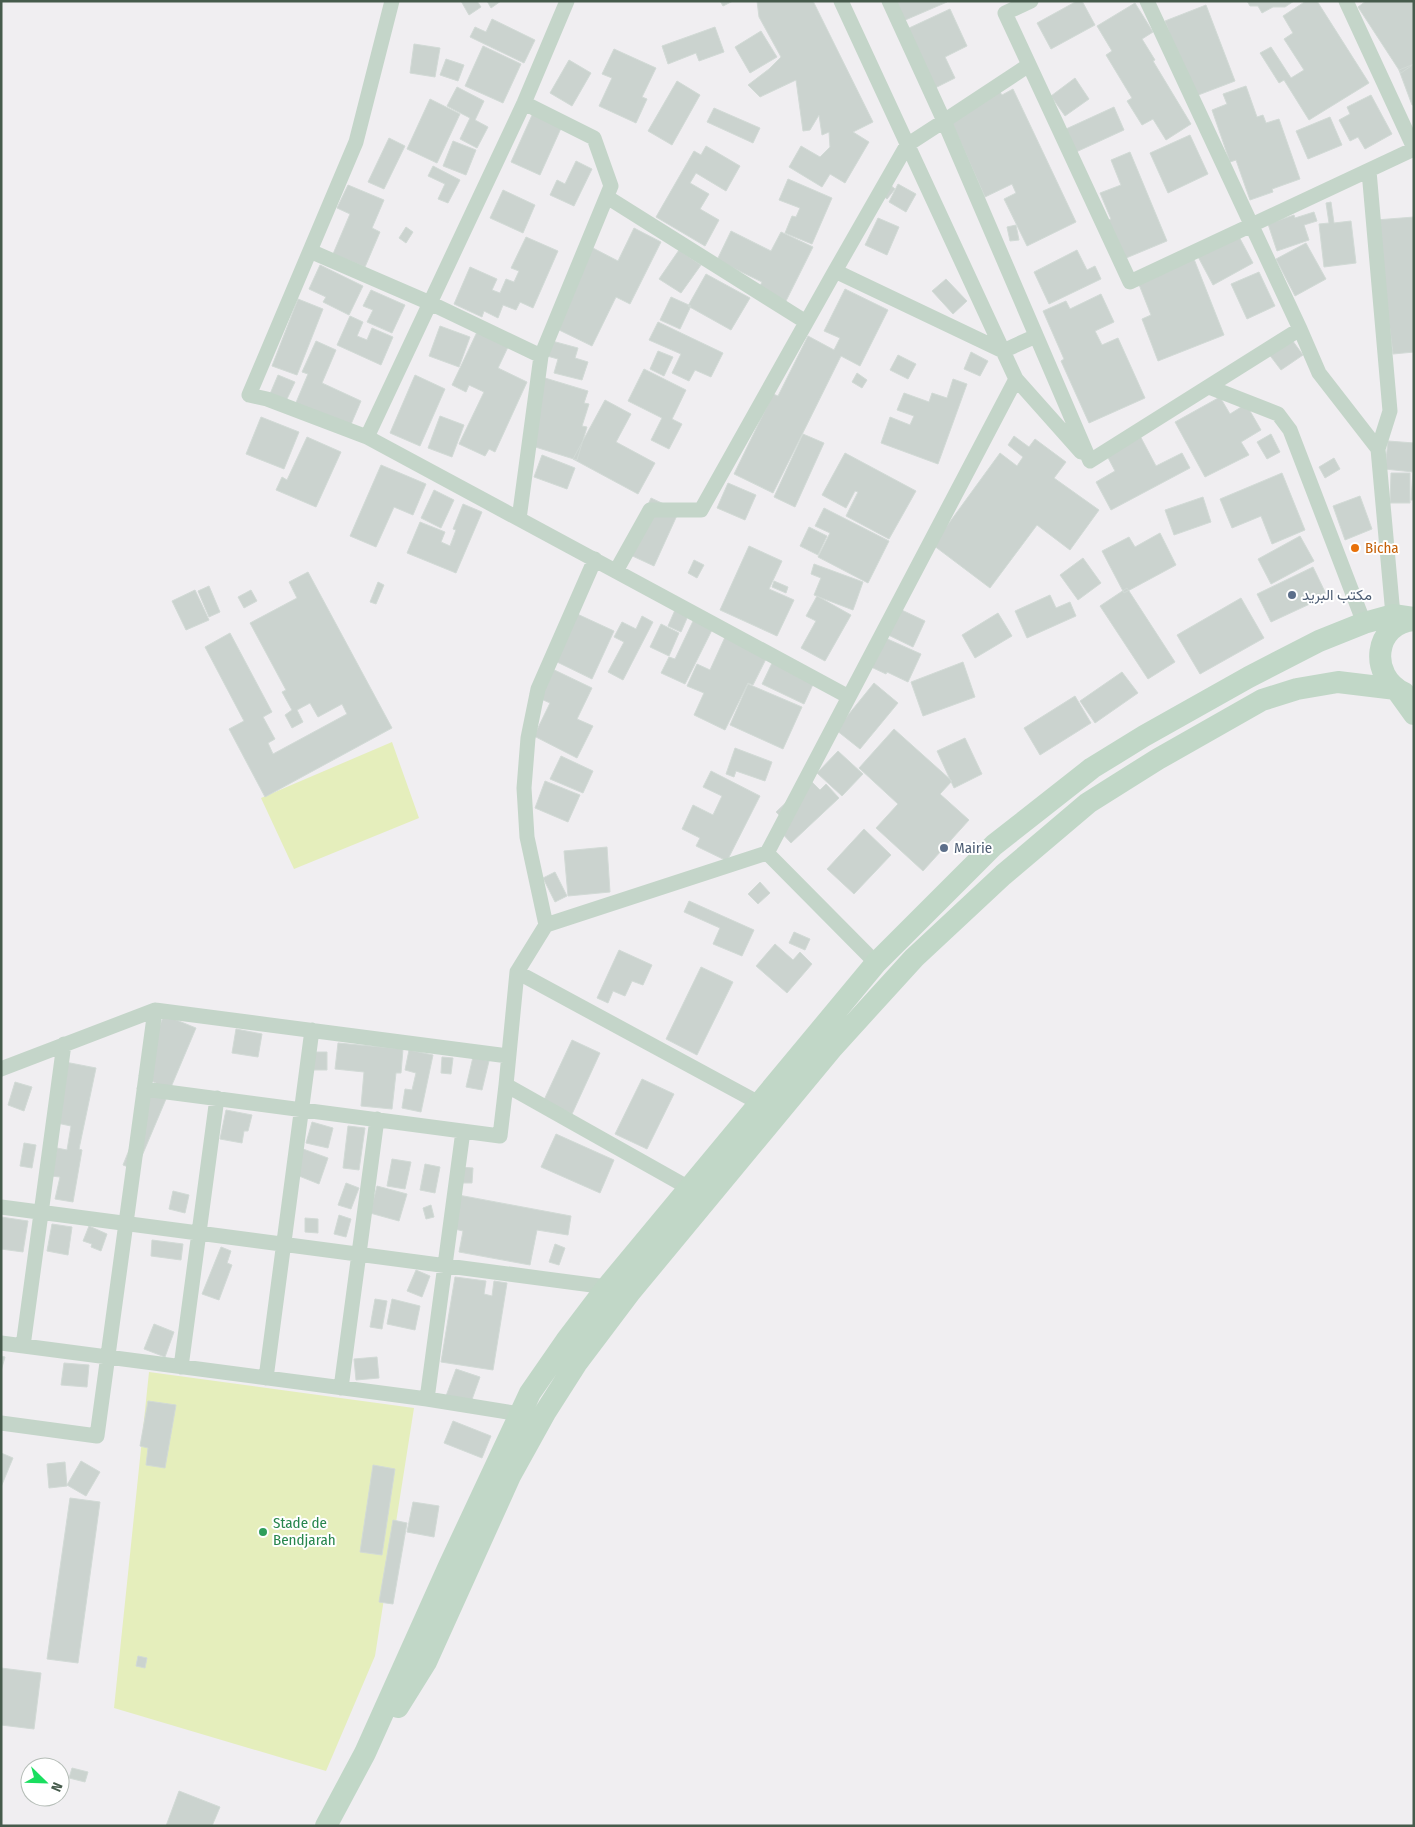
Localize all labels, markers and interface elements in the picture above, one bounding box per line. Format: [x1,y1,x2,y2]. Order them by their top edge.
place label: Bicha [1365,539,1399,557]
marker: Bicha [1349,542,1361,554]
place label: مكتب البريد [1302,586,1372,604]
marker: مكتب البريد [1286,589,1298,601]
place label: Mairie [954,839,992,857]
marker: Mairie [938,842,950,854]
place label: Stade de Bendjarah [273,1514,336,1549]
marker: Stade de Bendjarah [257,1526,269,1538]
north arrow [20,1757,70,1807]
text: N [47,1780,66,1794]

